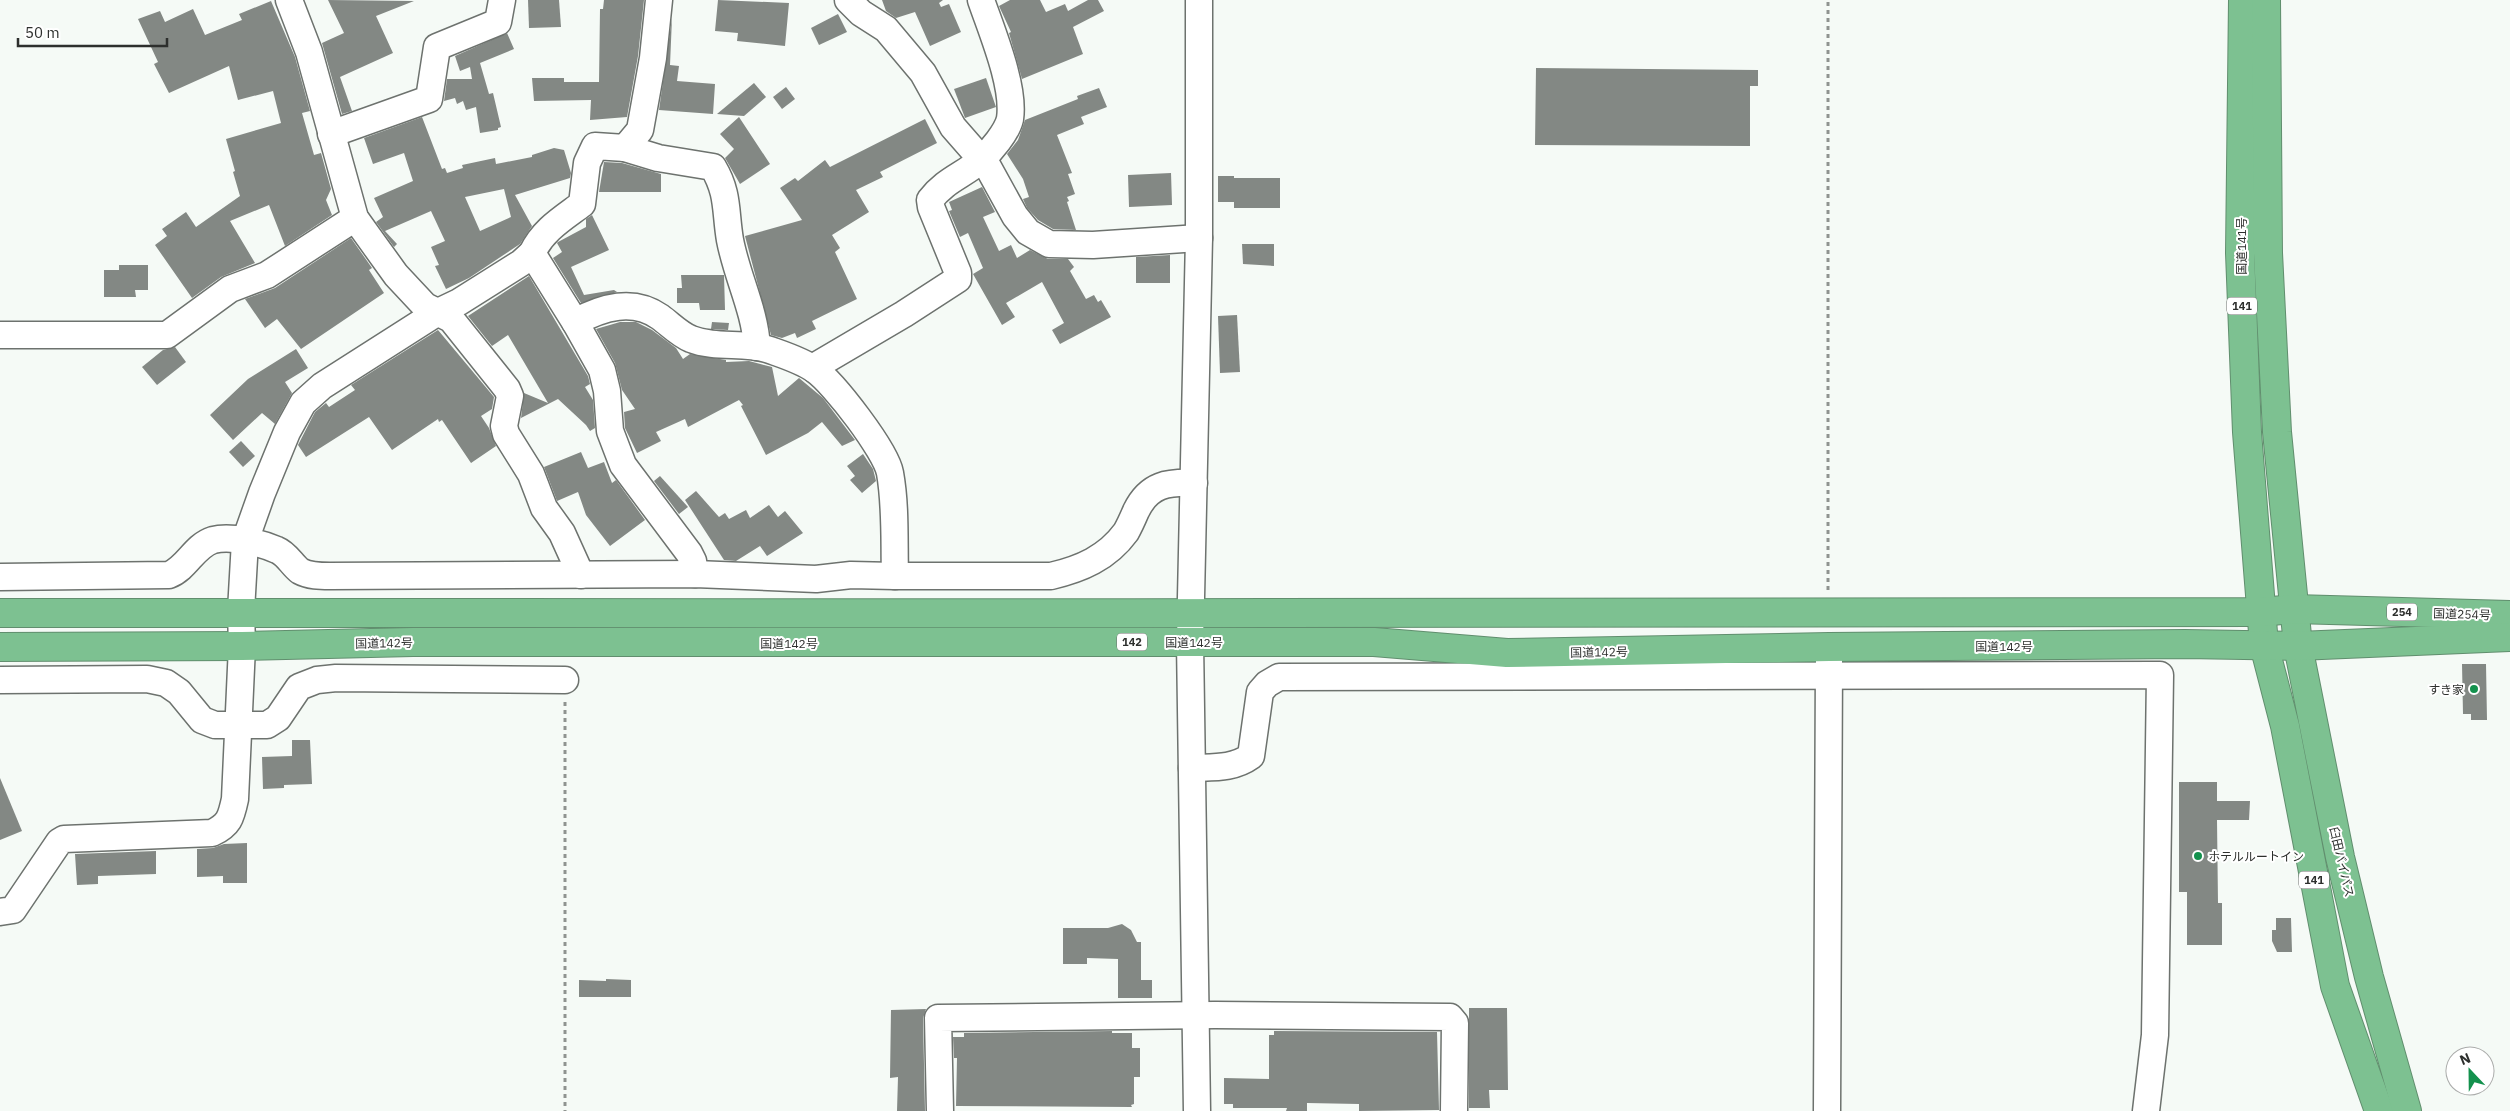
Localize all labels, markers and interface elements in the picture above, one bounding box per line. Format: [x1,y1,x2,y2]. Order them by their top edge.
scale bar [18,15,166,47]
text: 50 m [25,23,60,42]
street label: 国道141号 [2234,217,2249,275]
road number: 141 [2227,298,2257,314]
road number: 254 [2387,604,2417,620]
street label: 国道254号 [2433,605,2491,623]
road number: 142 [1117,634,1147,650]
street label: 国道142号 [355,635,413,651]
street label: 国道142号 [1165,635,1223,650]
street label: 国道142号 [760,636,818,651]
street label: 国道142号 [1975,639,2033,654]
street label: 国道142号 [1570,644,1628,660]
place label: すき家 [2428,682,2464,697]
marker: すき家 [2468,683,2480,695]
street label: 臼田バイパス [2327,825,2357,899]
place label: ホテルルートイン [2208,849,2304,864]
marker: ホテルルートイン [2192,850,2204,862]
road number: 141 [2299,872,2329,888]
north arrow [2445,1046,2495,1096]
text: N [2457,1049,2473,1069]

